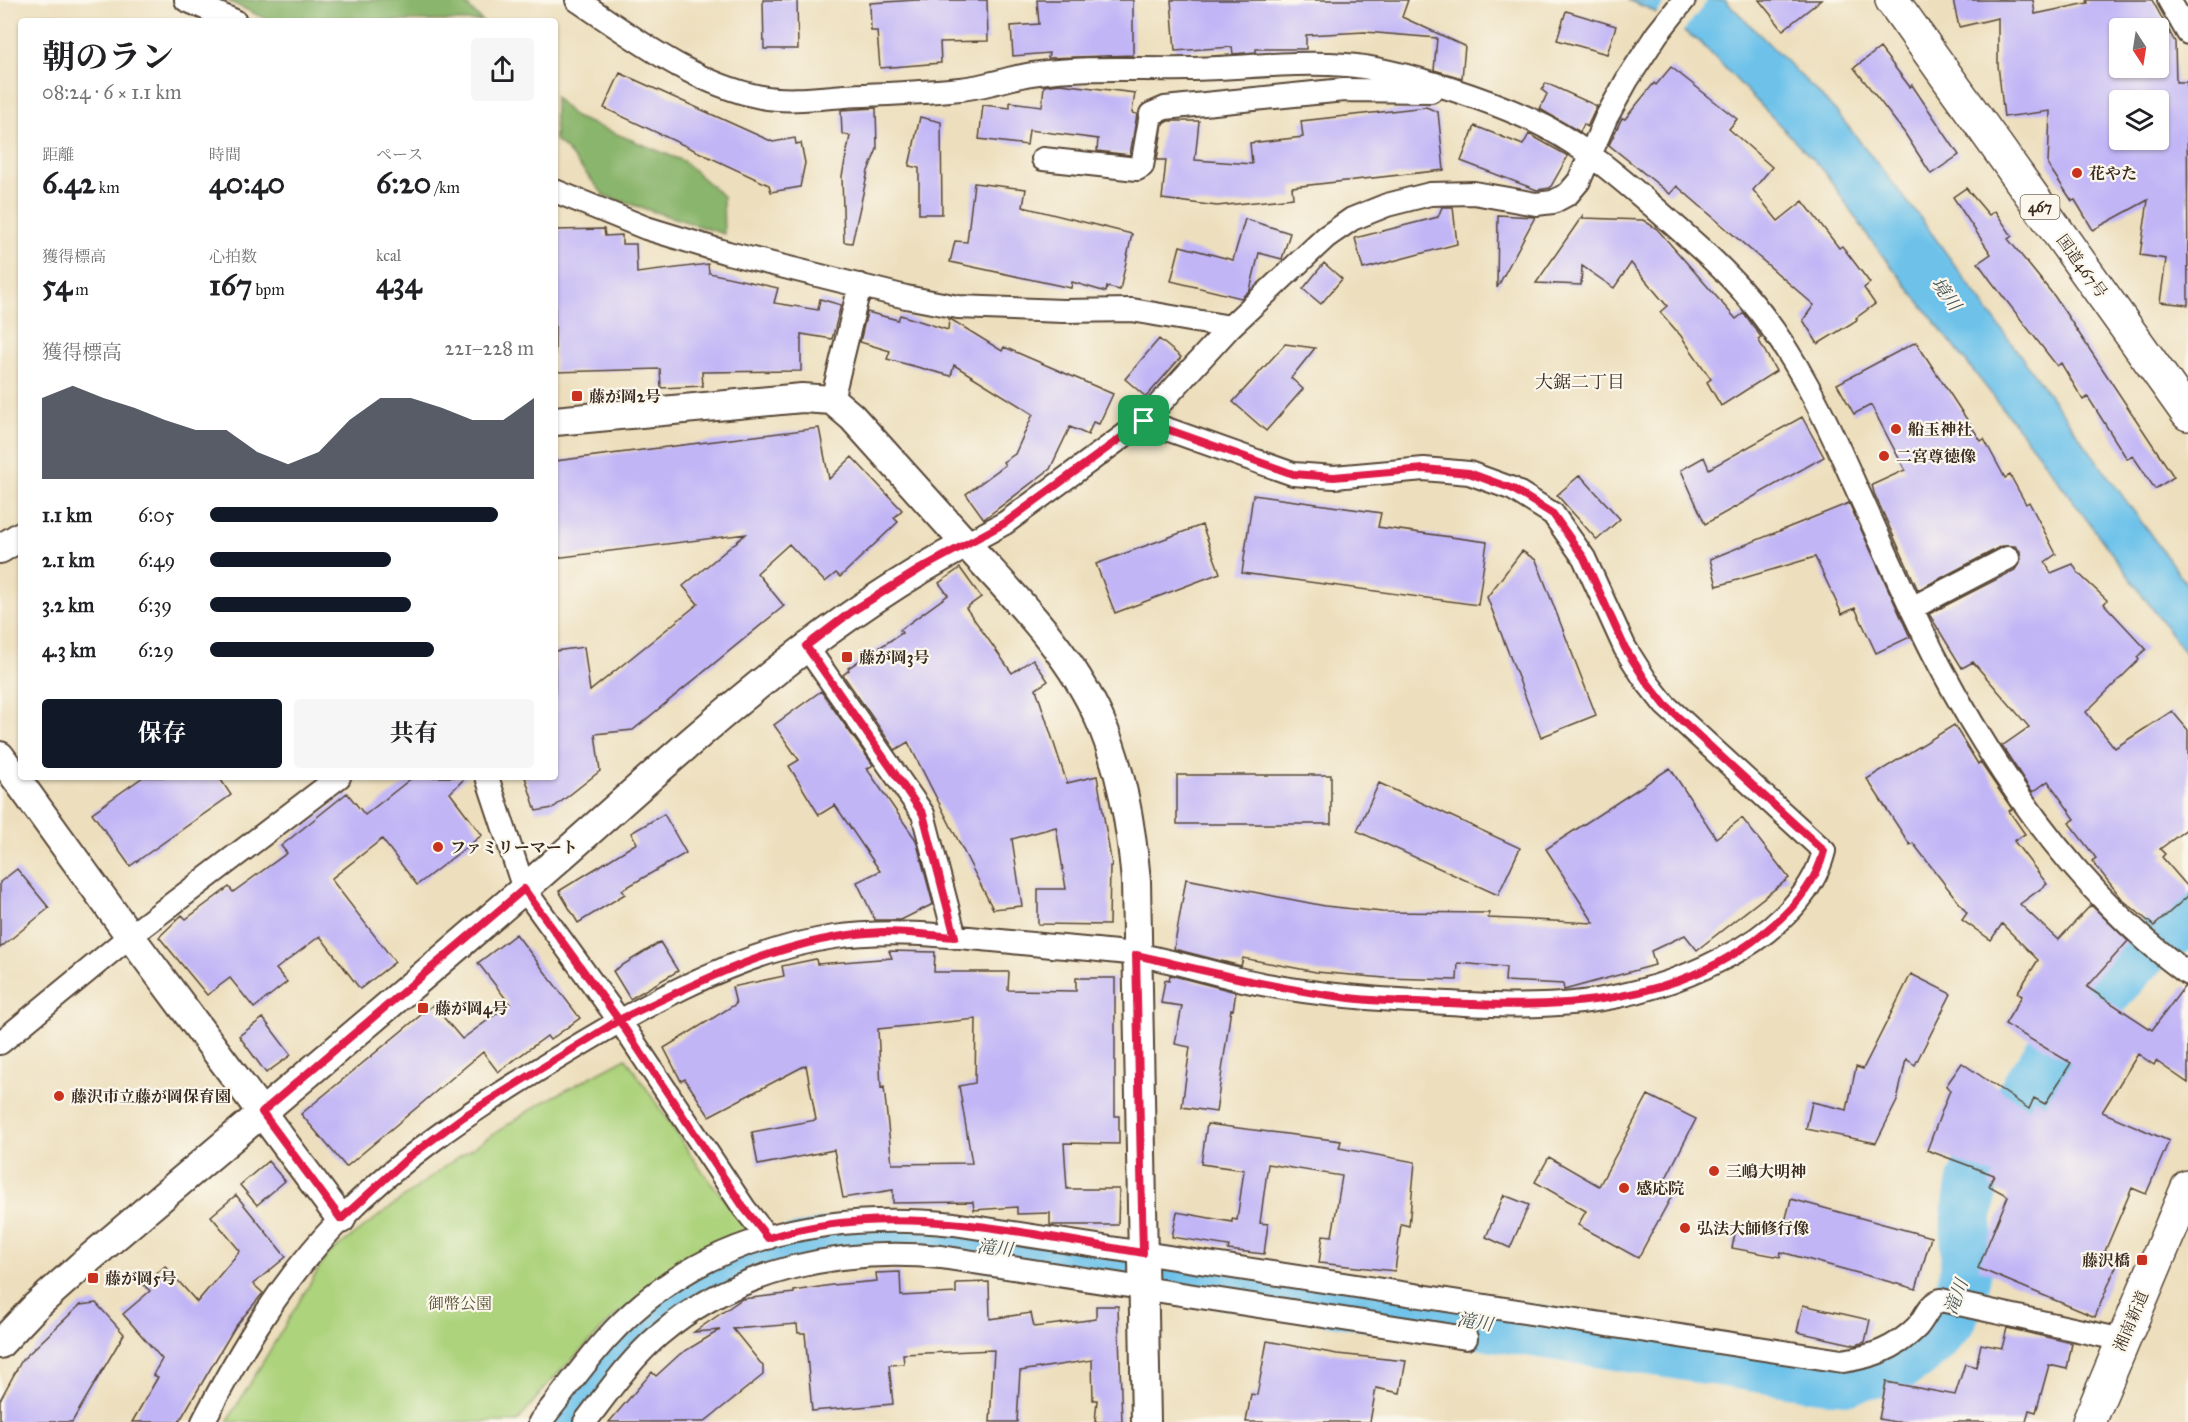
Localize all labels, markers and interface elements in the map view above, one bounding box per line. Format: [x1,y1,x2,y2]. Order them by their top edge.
north arrow [2109,18,2169,78]
map controls [2109,18,2169,150]
text: 朝のラン [42,37,174,77]
button: share [471,38,534,101]
text: 08:24 · 6 × 1.1 km [42,80,182,104]
button: layers [2109,90,2169,150]
text: 距離 [42,145,74,164]
text: 時間 [209,145,241,164]
text: ペース [376,145,423,164]
place label: 花やた [2089,164,2137,183]
text: 6.42 [42,165,95,201]
text: 40:40 [209,165,285,201]
text: 6:20 [376,165,431,201]
marker: 花やた [2070,166,2084,180]
text: km [95,178,120,197]
text: /km [431,178,460,197]
road number: 467 [2020,195,2060,219]
street label: 国道467号 [2053,231,2111,301]
text: kcal [376,246,401,265]
text: 獲得標高 [42,247,106,266]
text: 心拍数 [209,247,257,266]
text: 434 [376,265,421,301]
text: 54 [42,267,72,303]
text: 167 [209,267,252,303]
water label: 境川 [1927,273,1967,317]
text: m [72,280,89,299]
text: bpm [252,280,285,299]
text: 221–228 m [445,336,534,360]
text: 獲得標高 [42,340,122,364]
district label: 大鋸二丁目 [1535,371,1625,393]
place label: 藤が岡2号 [589,387,661,406]
marker: 藤が岡2号 [570,389,584,403]
pin [1118,395,1169,446]
icon: arrive [1127,404,1160,437]
place label: 船玉神社 [1908,420,1972,439]
marker: 船玉神社 [1889,422,1903,436]
place label: 二宮尊徳像 [1896,447,1976,466]
marker: 二宮尊徳像 [1877,449,1891,463]
text: 1.1 km [42,503,92,527]
text: 6:05 [138,503,174,527]
text: 2.1 km [42,548,95,572]
text: 6:49 [138,548,175,572]
text: 3.2 km [42,593,94,617]
text: 6:39 [138,593,172,617]
text: 4.3 km [42,638,96,662]
text: 6:29 [138,638,174,662]
place label: 藤が岡3号 [859,648,929,668]
marker: 藤が岡3号 [840,650,854,664]
button: 保存 [42,699,282,768]
button: 共有 [294,699,534,768]
place label: ファミリーマート [450,838,578,857]
marker: ファミリーマート [431,840,445,854]
place label: 藤が岡4号 [435,999,508,1019]
marker: 藤が岡4号 [416,1001,430,1015]
place label: 藤沢市立藤が岡保育園 [71,1087,231,1106]
marker: 藤沢市立藤が岡保育園 [52,1089,66,1103]
place label: 三嶋大明神 [1726,1162,1806,1181]
marker: 三嶋大明神 [1707,1164,1721,1178]
place label: 感応院 [1636,1179,1684,1198]
marker: 感応院 [1617,1181,1631,1195]
place label: 弘法大師修行像 [1697,1219,1809,1238]
marker: 弘法大師修行像 [1678,1221,1692,1235]
water label: 滝川 [976,1235,1016,1261]
place label: 藤沢橋 [2082,1251,2130,1270]
marker: 藤沢橋 [2135,1253,2149,1267]
place label: 藤が岡5号 [105,1269,176,1288]
marker: 藤が岡5号 [86,1271,100,1285]
water label: 滝川 [1940,1274,1973,1318]
street label: 湘南新道 [2110,1288,2152,1354]
park label: 御幣公園 [428,1294,492,1313]
water label: 滝川 [1456,1308,1496,1336]

